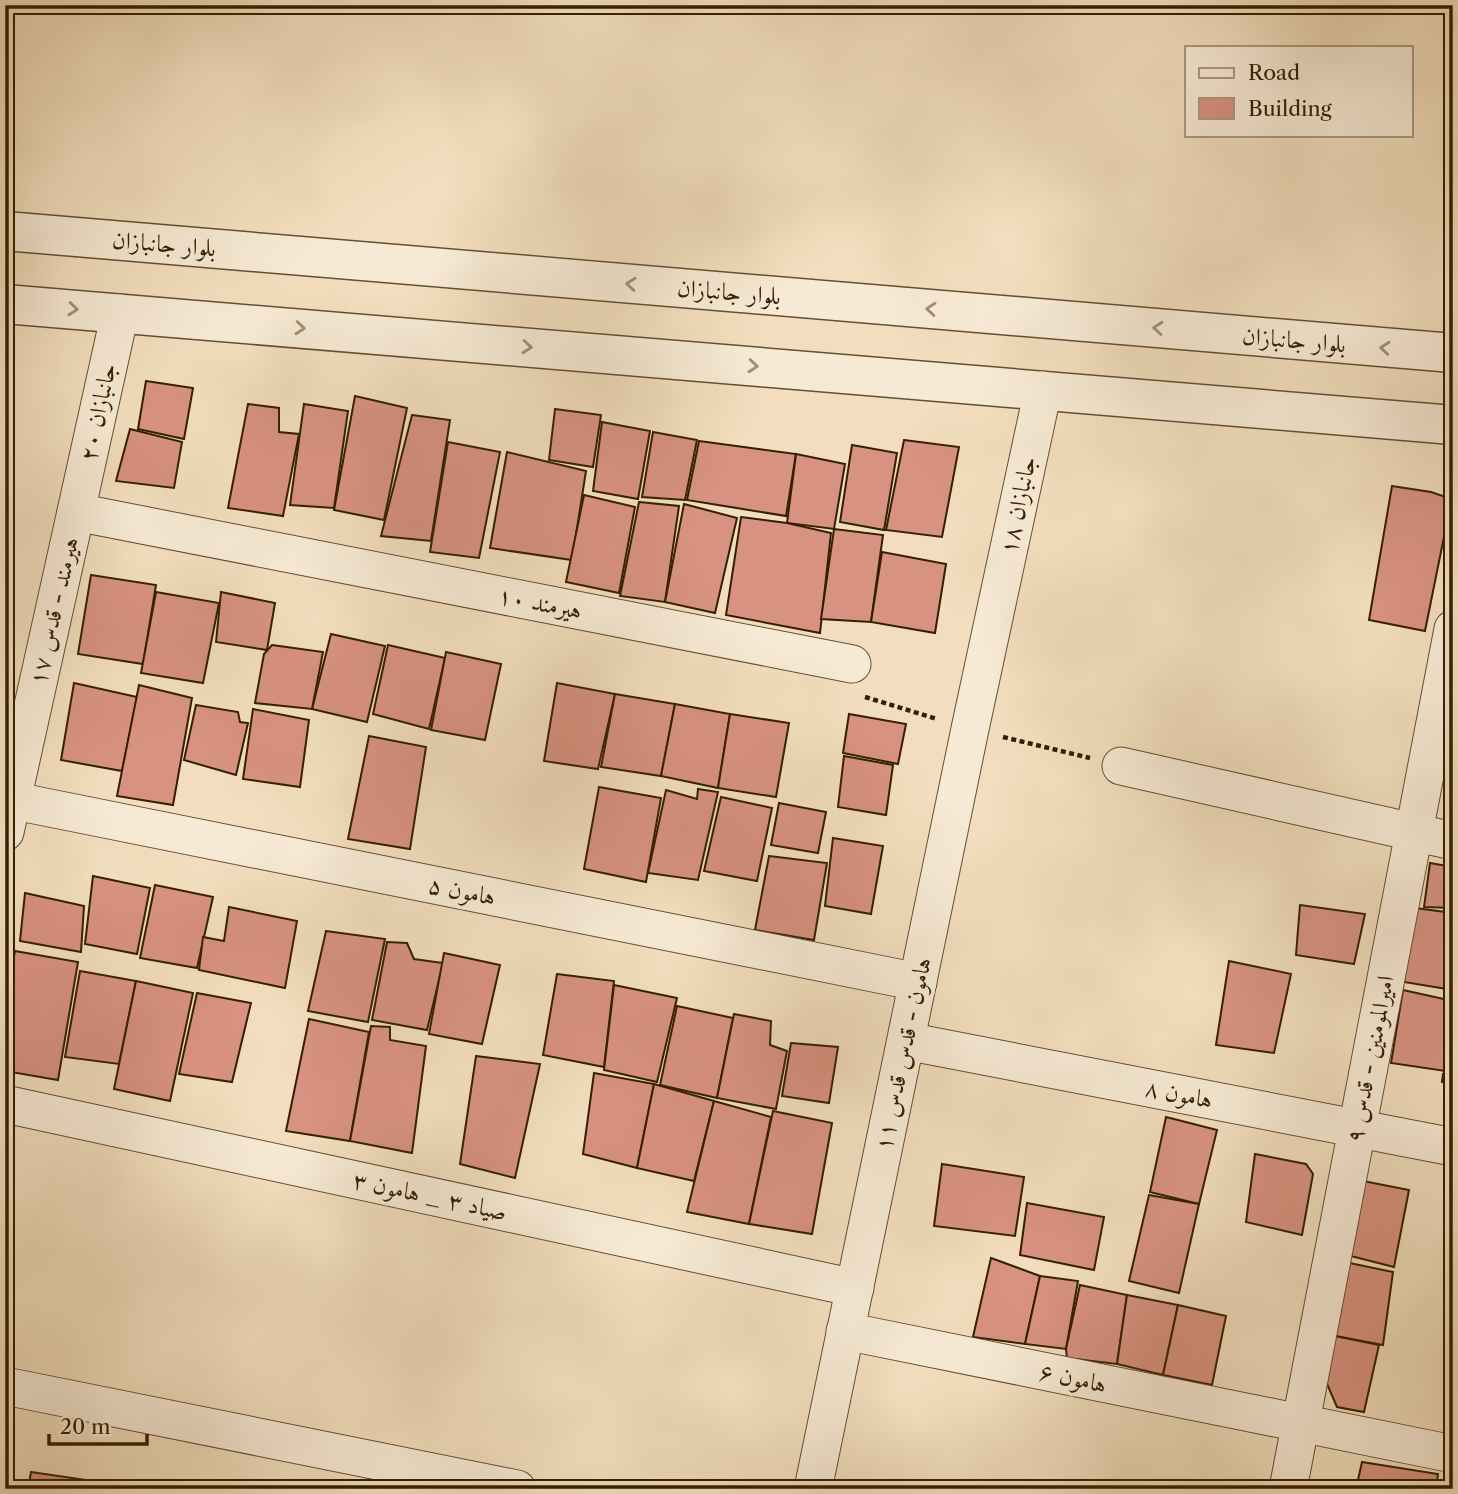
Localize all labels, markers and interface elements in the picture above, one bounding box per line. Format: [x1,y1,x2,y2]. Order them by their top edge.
legend [1185,46,1412,136]
text: Road [1248,60,1300,85]
text: Building [1248,96,1333,121]
street label: بلوار جانبازان [111,225,217,263]
street label: بلوار جانبازان [676,273,782,311]
one-way arrow [626,277,637,292]
one-way arrow [68,301,79,316]
one-way arrow [926,302,937,317]
one-way arrow [295,320,306,335]
one-way arrow [1152,321,1163,336]
street label: بلوار جانبازان [1241,321,1347,359]
one-way arrow [521,339,532,354]
one-way arrow [1379,341,1390,356]
one-way arrow [748,358,759,373]
street label: جانبازان ۲۰ [73,360,122,463]
street label: جانبازان ۱۸ [993,453,1042,556]
street label: هیرمند - قدس ۱۷ [22,534,85,688]
street label: هیرمند ۱۰ [496,580,585,625]
street label: هامون ۵ [426,870,498,912]
street label: هامون - قدس قدس ۱۱ [868,955,938,1153]
street label: امیرالمومنین - قدس ۹ [1339,973,1401,1145]
street label: هامون ۸ [1143,1073,1215,1115]
street label: صیاد ۳ _ هامون ۳ [350,1165,510,1227]
street label: هامون ۶ [1037,1356,1109,1400]
scale bar [49,1403,147,1447]
text: 20 m [60,1414,111,1439]

